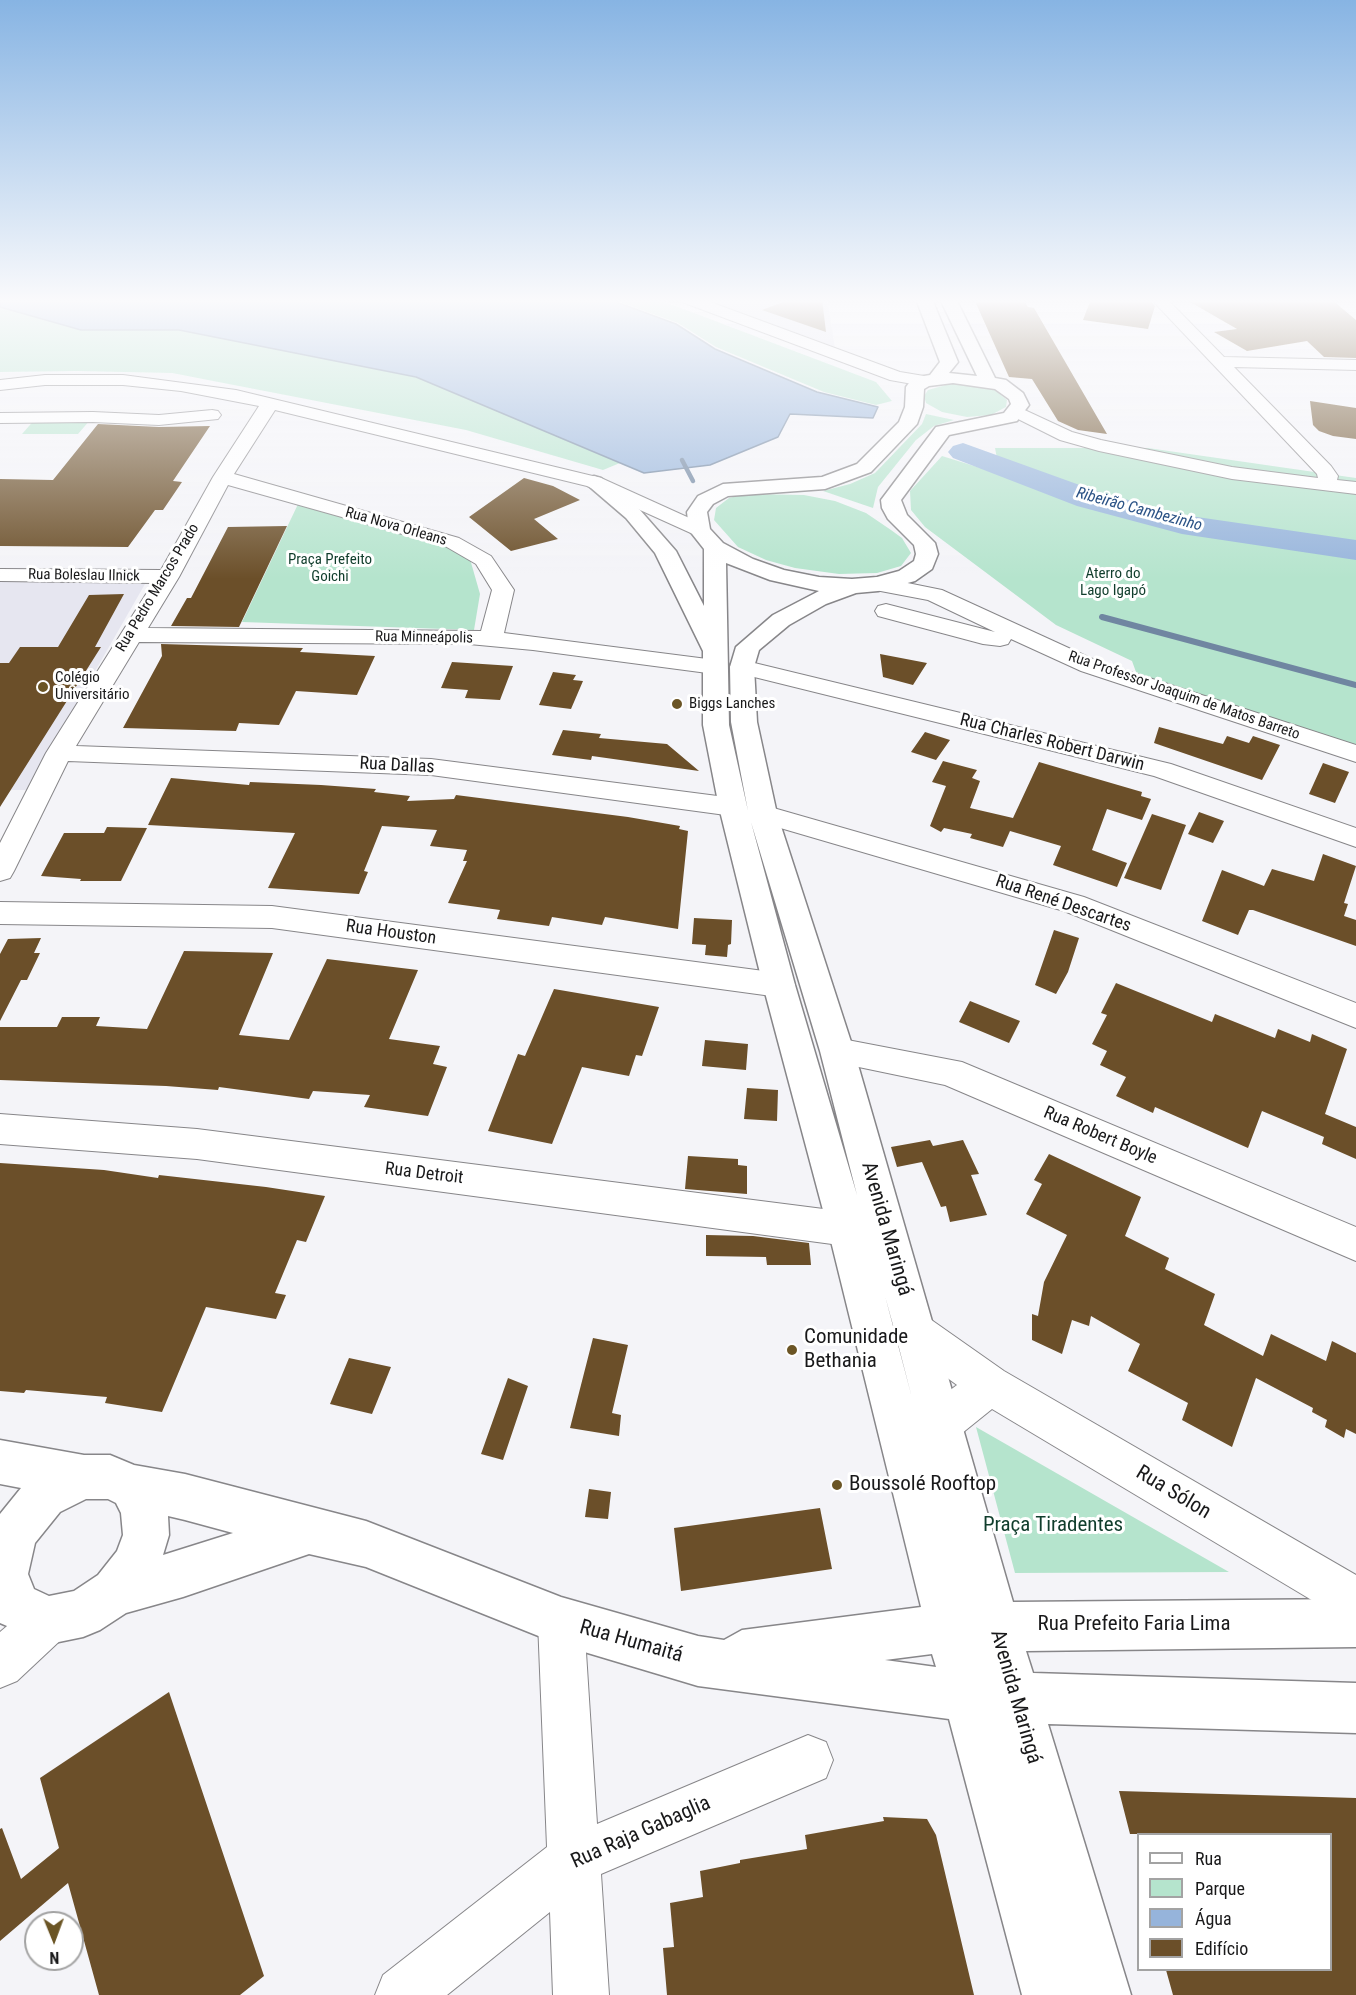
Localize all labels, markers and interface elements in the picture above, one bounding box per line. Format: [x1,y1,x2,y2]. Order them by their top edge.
water label: Ribeirão Cambezinho [1074,484,1204,536]
street label: Rua Nova Orleans [343,504,449,550]
street label: Rua Pedro Marcos Prado [113,521,203,655]
park label: Praça Prefeito Goichi [288,551,372,586]
park label: Aterro do Lago Igapó [1080,565,1146,600]
street label: Rua Boleslau Ilnick [28,566,140,586]
street label: Rua Minneápolis [375,628,473,648]
street label: Rua Professor Joaquim de Matos Barreto [1066,648,1302,744]
place label: Colégio Universitário [55,669,130,704]
marker: Colégio Universitário [36,680,50,694]
place label: Biggs Lanches [689,695,775,713]
marker: Biggs Lanches [670,697,684,711]
street label: Rua Charles Robert Darwin [958,710,1146,776]
street label: Rua Dallas [359,753,435,779]
street label: Rua René Descartes [992,871,1134,937]
street label: Rua Houston [344,916,438,950]
street label: Rua Robert Boyle [1040,1102,1160,1170]
street label: Rua Detroit [384,1158,464,1190]
street label: Avenida Maringá [855,1159,917,1299]
place label: Comunidade Bethania [804,1325,908,1375]
marker: Comunidade Bethania [785,1343,799,1357]
street label: Rua Sólon [1131,1461,1215,1525]
place label: Boussolé Rooftop [849,1472,996,1498]
marker: Boussolé Rooftop [830,1478,844,1492]
park label: Praça Tiradentes [983,1513,1123,1539]
street label: Rua Prefeito Faria Lima [1038,1612,1230,1638]
street label: Rua Humaitá [576,1615,686,1669]
street label: Avenida Maringá [984,1627,1046,1767]
street label: Rua Raja Gabaglia [567,1791,715,1875]
legend [1137,1833,1332,1971]
text: Rua [1195,1848,1222,1869]
text: Parque [1195,1878,1245,1899]
text: Água [1195,1908,1232,1929]
north arrow [24,1911,84,1971]
text: Edifício [1195,1938,1248,1959]
text: N [49,1948,59,1967]

